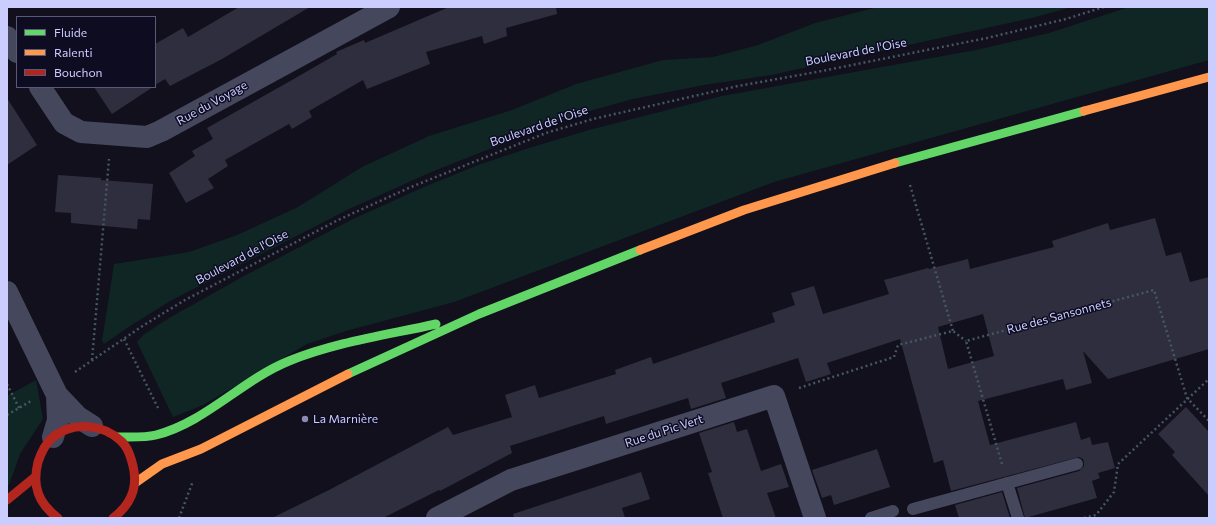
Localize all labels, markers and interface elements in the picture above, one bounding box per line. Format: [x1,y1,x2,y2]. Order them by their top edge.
legend [16,16,156,88]
text: Fluide [54,25,87,39]
street label: Boulevard de l'Oise [804,35,908,69]
text: Ralenti [54,45,93,59]
text: Bouchon [54,65,102,79]
street label: Rue du Voyage [174,78,250,128]
street label: Boulevard de l'Oise [488,102,590,150]
street label: Boulevard de l'Oise [193,227,291,287]
street label: Rue des Sansonnets [1005,295,1113,337]
place label: La Marnière [313,412,378,426]
street label: Rue du Pic Vert [623,412,705,450]
marker: La Marnière [300,414,310,424]

